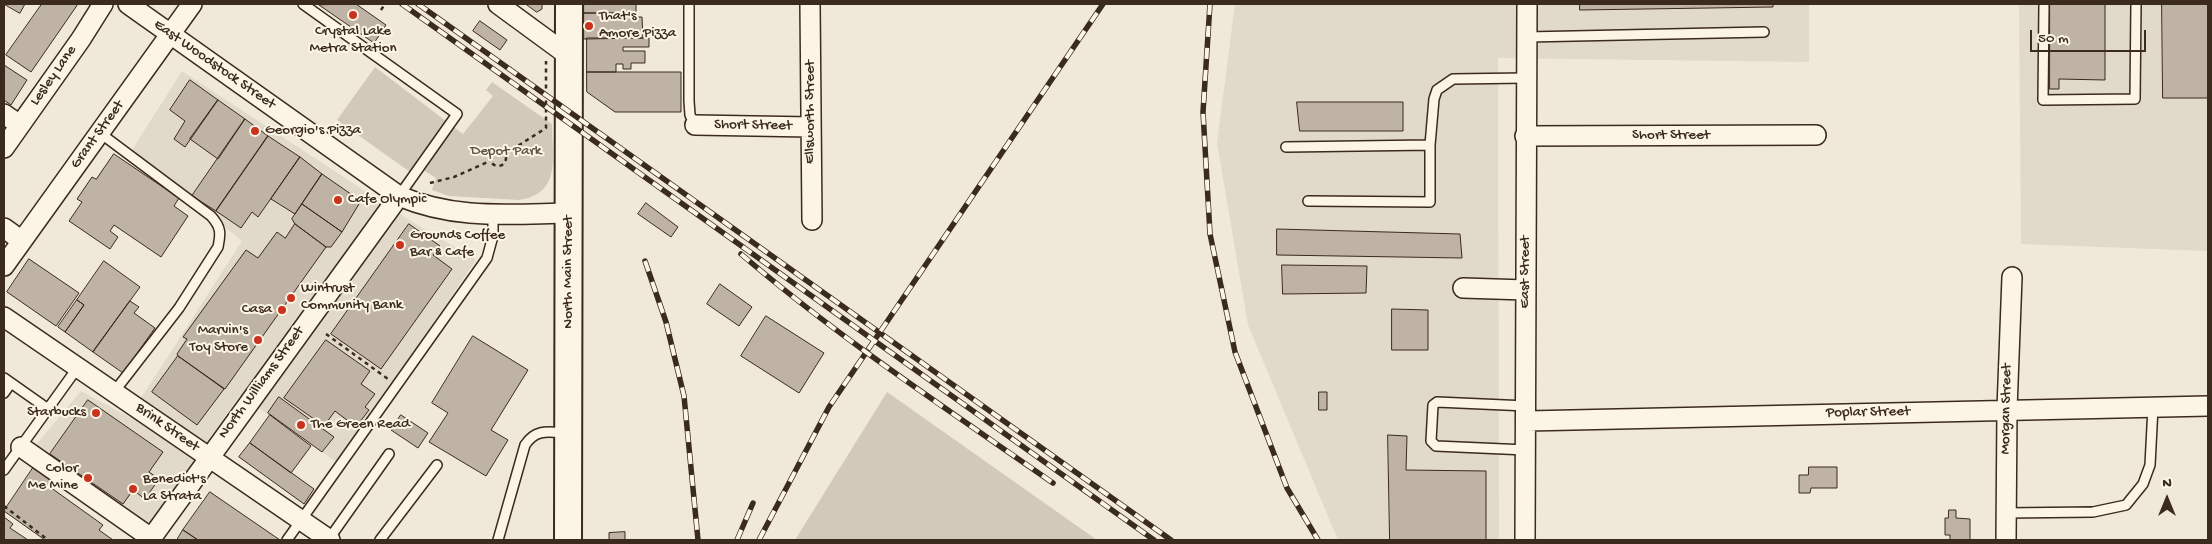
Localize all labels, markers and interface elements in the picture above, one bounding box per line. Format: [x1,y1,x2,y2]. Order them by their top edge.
place label: That's Amore Pizza [599,8,676,43]
marker: Crystal Lake Metra Station [347,9,359,21]
street label: East Woodstock Street [150,16,278,114]
marker: That's Amore Pizza [583,20,595,32]
scale bar [2032,20,2148,52]
place label: Crystal Lake Metra Station [309,23,397,58]
text: 50 m [2038,30,2069,48]
street label: Lesley Lane [27,42,81,110]
street label: Ellsworth Street [802,60,820,164]
street label: Grant Street [67,97,129,173]
street label: Short Street [714,116,792,136]
place label: Georgio's Pizza [265,122,361,140]
marker: Georgio's Pizza [249,125,261,137]
street label: Short Street [1632,127,1710,145]
park label: Depot Park [471,143,541,161]
place label: Cafe Olympic [348,191,426,209]
marker: Cafe Olympic [332,194,344,206]
street label: North Main Street [560,215,578,329]
place label: Grounds Coffee Bar & Cafe [410,227,505,262]
street label: East Street [1517,236,1535,308]
marker: Grounds Coffee Bar & Cafe [394,239,406,251]
place label: Wintrust Community Bank [301,280,402,315]
marker: Wintrust Community Bank [285,292,297,304]
place label: Casa [242,301,272,319]
marker: Casa [276,304,288,316]
place label: Marvin's Toy Store [190,322,248,357]
street label: North Williams Street [215,323,309,443]
marker: Marvin's Toy Store [252,334,264,346]
street label: Morgan Street [1997,363,2017,455]
street label: Brink Street [132,400,202,456]
street label: Poplar Street [1826,403,1910,423]
place label: Starbucks [27,404,86,422]
marker: Starbucks [90,407,102,419]
place label: The Green Read [311,416,410,434]
marker: The Green Read [295,419,307,431]
place label: Color Me Mine [28,460,78,495]
place label: Benedict's La Strata [143,471,206,506]
marker: Color Me Mine [82,472,94,484]
north arrow [2142,474,2192,524]
text: N [2162,475,2172,492]
marker: Benedict's La Strata [127,483,139,495]

